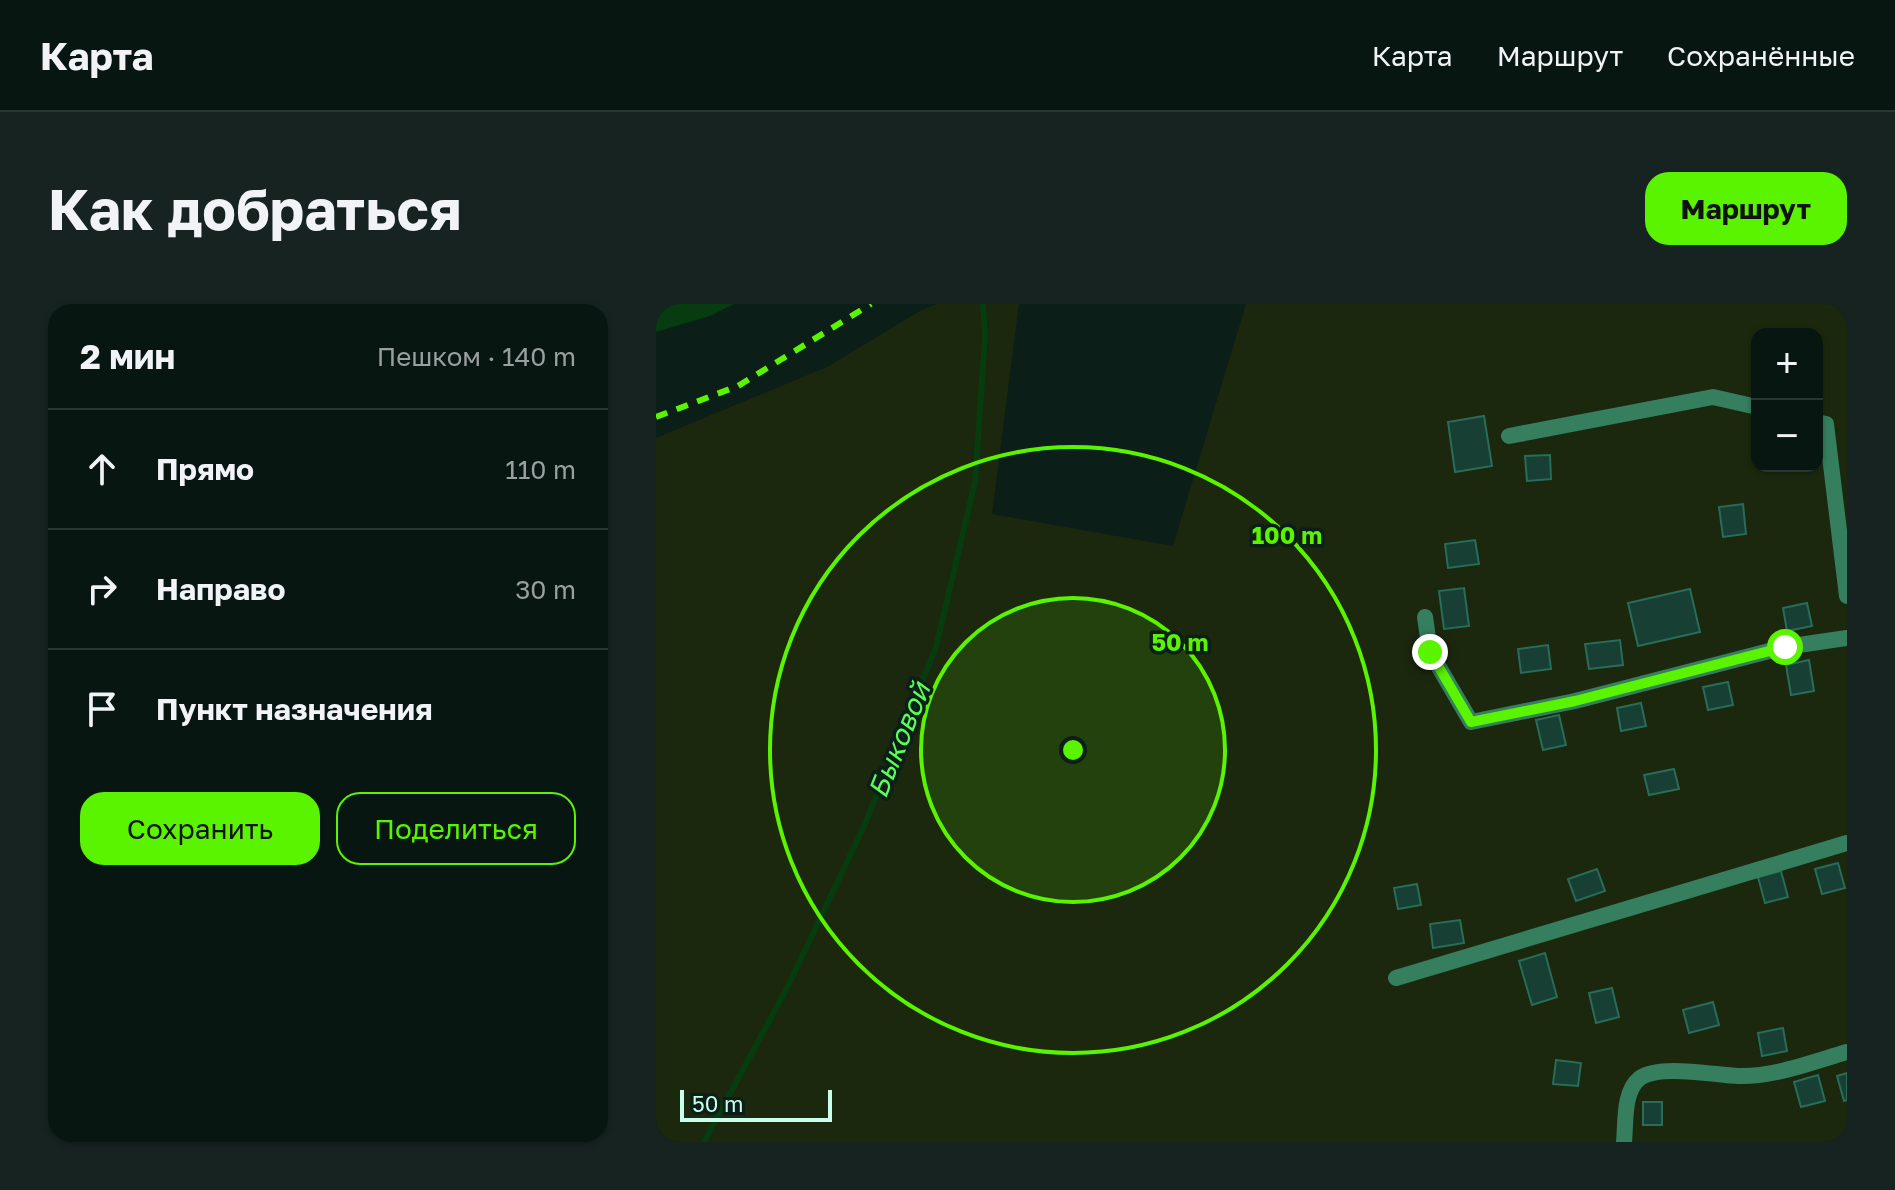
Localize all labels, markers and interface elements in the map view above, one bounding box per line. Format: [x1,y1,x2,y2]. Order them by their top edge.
text: Карта [40,33,153,78]
text: Карта [1372,39,1453,72]
text: Маршрут [1497,39,1623,72]
text: Сохранённые [1667,39,1855,72]
button: Маршрут [1645,172,1847,245]
text: Как добраться [48,175,462,242]
map controls [1751,328,1823,472]
button: + [1751,328,1823,400]
text: 2 мин [80,336,175,376]
text: Пешком · 140 m [377,341,576,372]
button: − [1751,400,1823,472]
icon: ahead [80,447,124,491]
text: Прямо [156,451,254,487]
text: 110 m [505,454,576,485]
text: 100 m [1252,520,1322,549]
icon: right [80,567,124,611]
text: Направо [156,571,285,607]
text: 30 m [515,574,576,605]
text: 50 m [1151,627,1209,656]
route start [1767,629,1803,665]
route end [1412,634,1448,670]
water label: Быковой [861,676,937,802]
icon: arrive [80,687,124,731]
text: Пункт назначения [156,691,433,727]
centre of rings [1059,736,1087,764]
button: Сохранить [80,792,320,865]
button: Поделиться [336,792,576,865]
scale bar [680,1086,832,1122]
text: 50 m [692,1090,743,1117]

